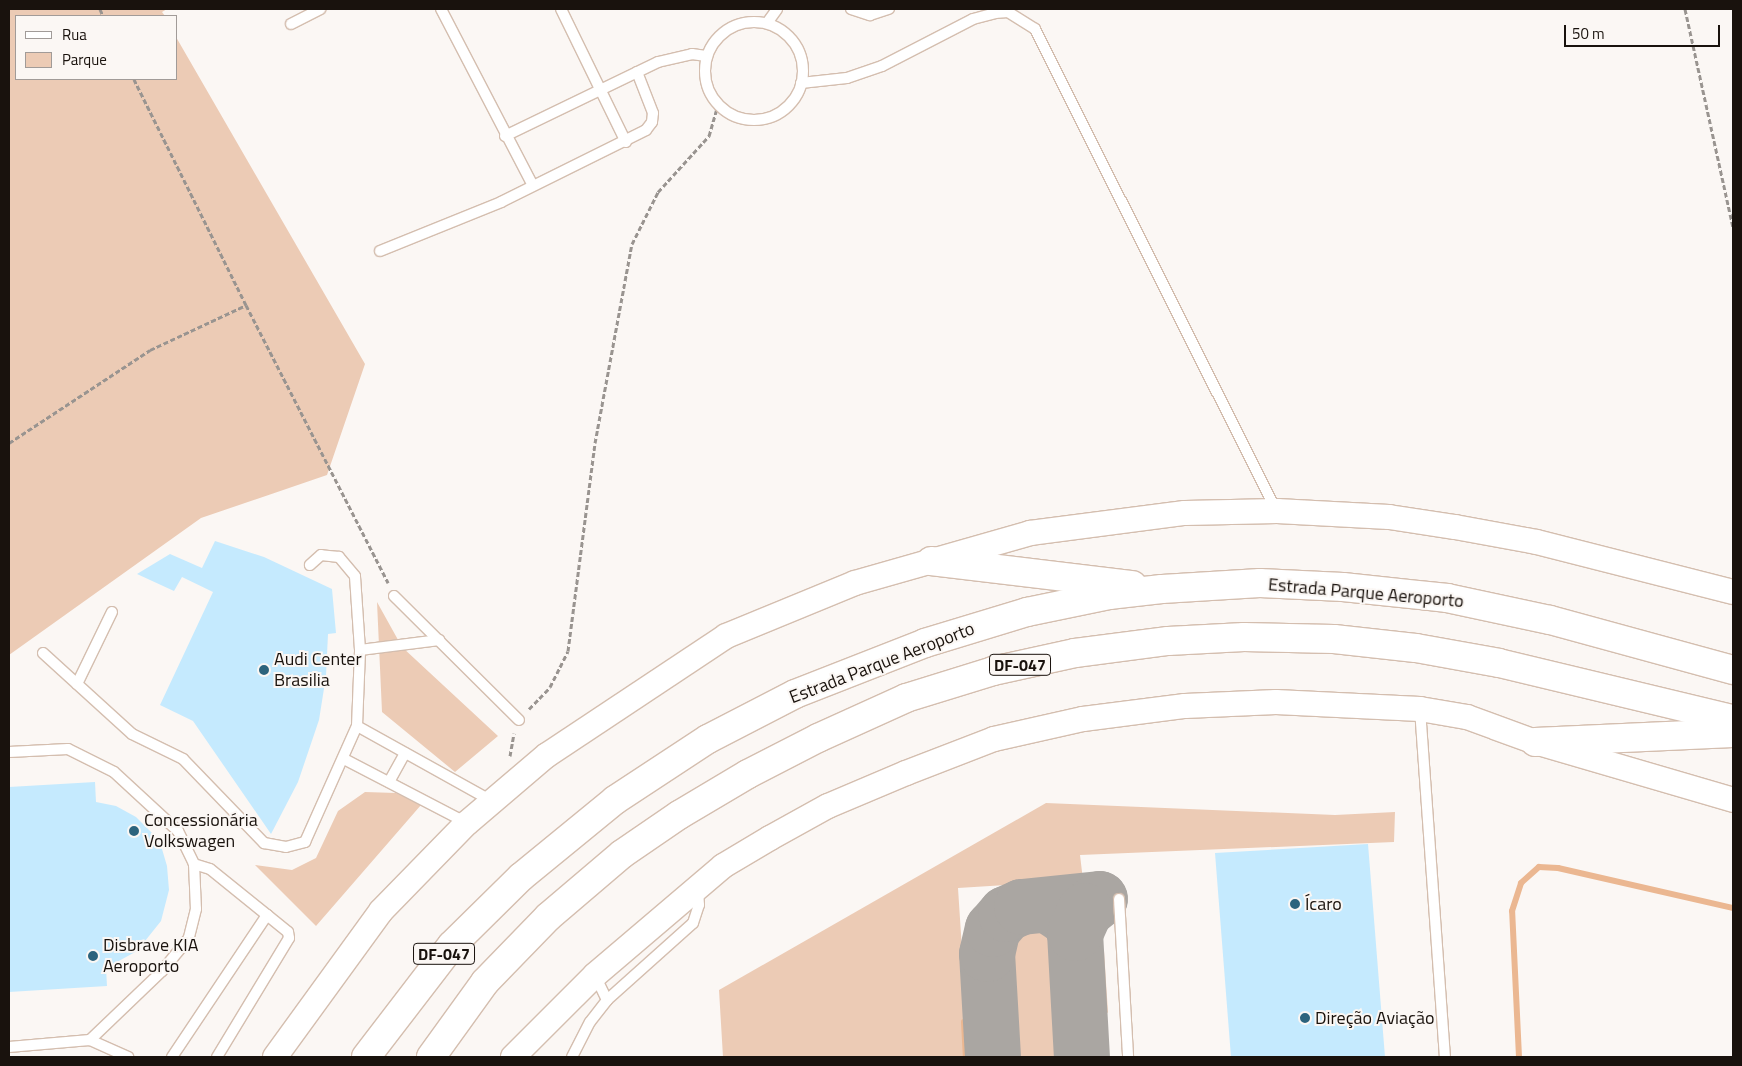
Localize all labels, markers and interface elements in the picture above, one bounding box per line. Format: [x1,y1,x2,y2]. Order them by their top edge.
legend [15,15,178,80]
scale bar [1567,15,1723,47]
text: 50 m [1572,22,1605,45]
text: Rua [62,23,87,46]
text: Parque [62,48,107,71]
street label: Estrada Parque Aeroporto [1267,574,1465,612]
street label: Estrada Parque Aeroporto [786,618,978,708]
place label: Audi Center Brasilia [274,649,362,692]
road number: DF-047 [989,652,1051,678]
marker: Audi Center Brasilia [258,664,270,676]
place label: Concessionária Volkswagen [144,810,258,852]
marker: Concessionária Volkswagen [128,825,140,837]
place label: Ícaro [1305,893,1342,915]
marker: Ícaro [1289,898,1301,910]
place label: Disbrave KIA Aeroporto [103,935,198,978]
road number: DF-047 [413,941,475,968]
marker: Disbrave KIA Aeroporto [87,950,99,962]
place label: Direção Aviação [1315,1007,1434,1029]
marker: Direção Aviação [1299,1012,1311,1024]

